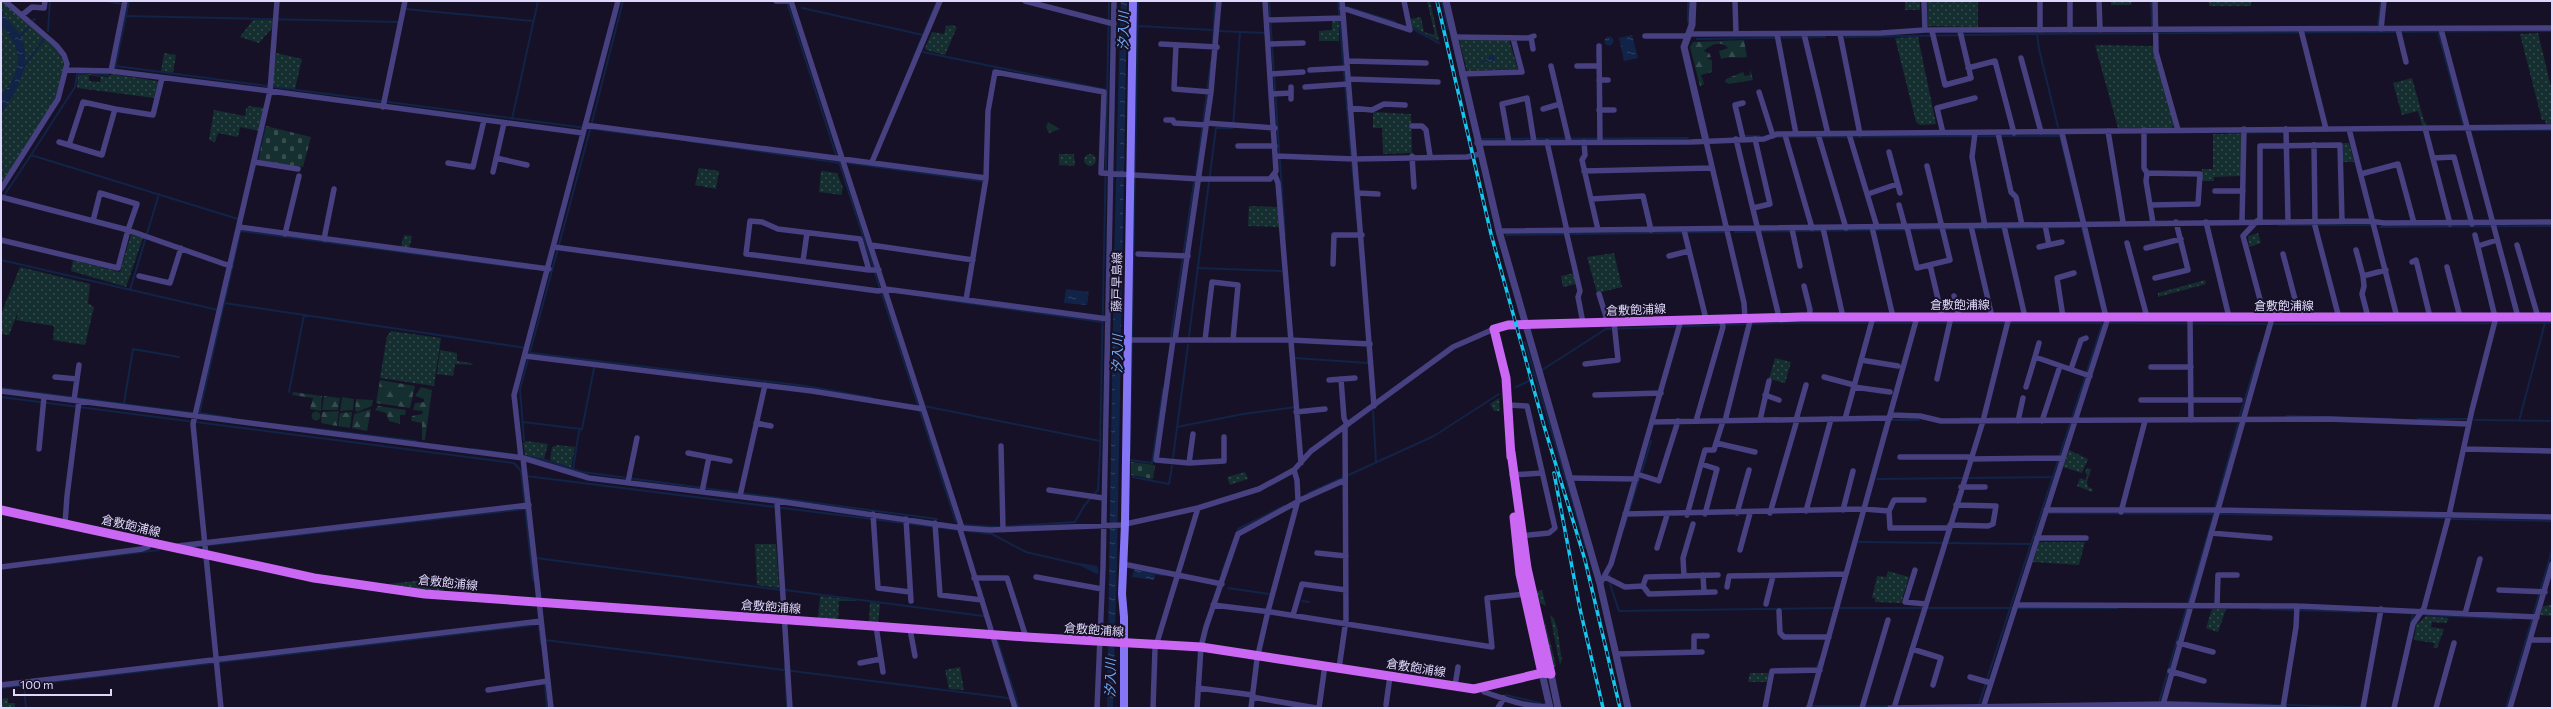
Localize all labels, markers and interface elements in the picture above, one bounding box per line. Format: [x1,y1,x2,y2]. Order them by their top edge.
water label: 汐入川 [1115,9,1131,51]
street label: 藤戸早島線 [1108,252,1124,312]
street label: 倉敷飽浦線 [1930,297,1990,311]
street label: 倉敷飽浦線 [2254,298,2314,312]
street label: 倉敷飽浦線 [1606,301,1666,317]
water label: 汐入川 [1109,332,1125,374]
street label: 倉敷飽浦線 [100,511,162,539]
street label: 倉敷飽浦線 [418,572,479,592]
street label: 倉敷飽浦線 [741,597,801,615]
street label: 倉敷飽浦線 [1064,620,1124,638]
street label: 倉敷飽浦線 [1385,655,1447,679]
water label: 汐入川 [1102,656,1118,698]
scale bar [14,671,111,697]
text: 100 m [20,677,54,691]

